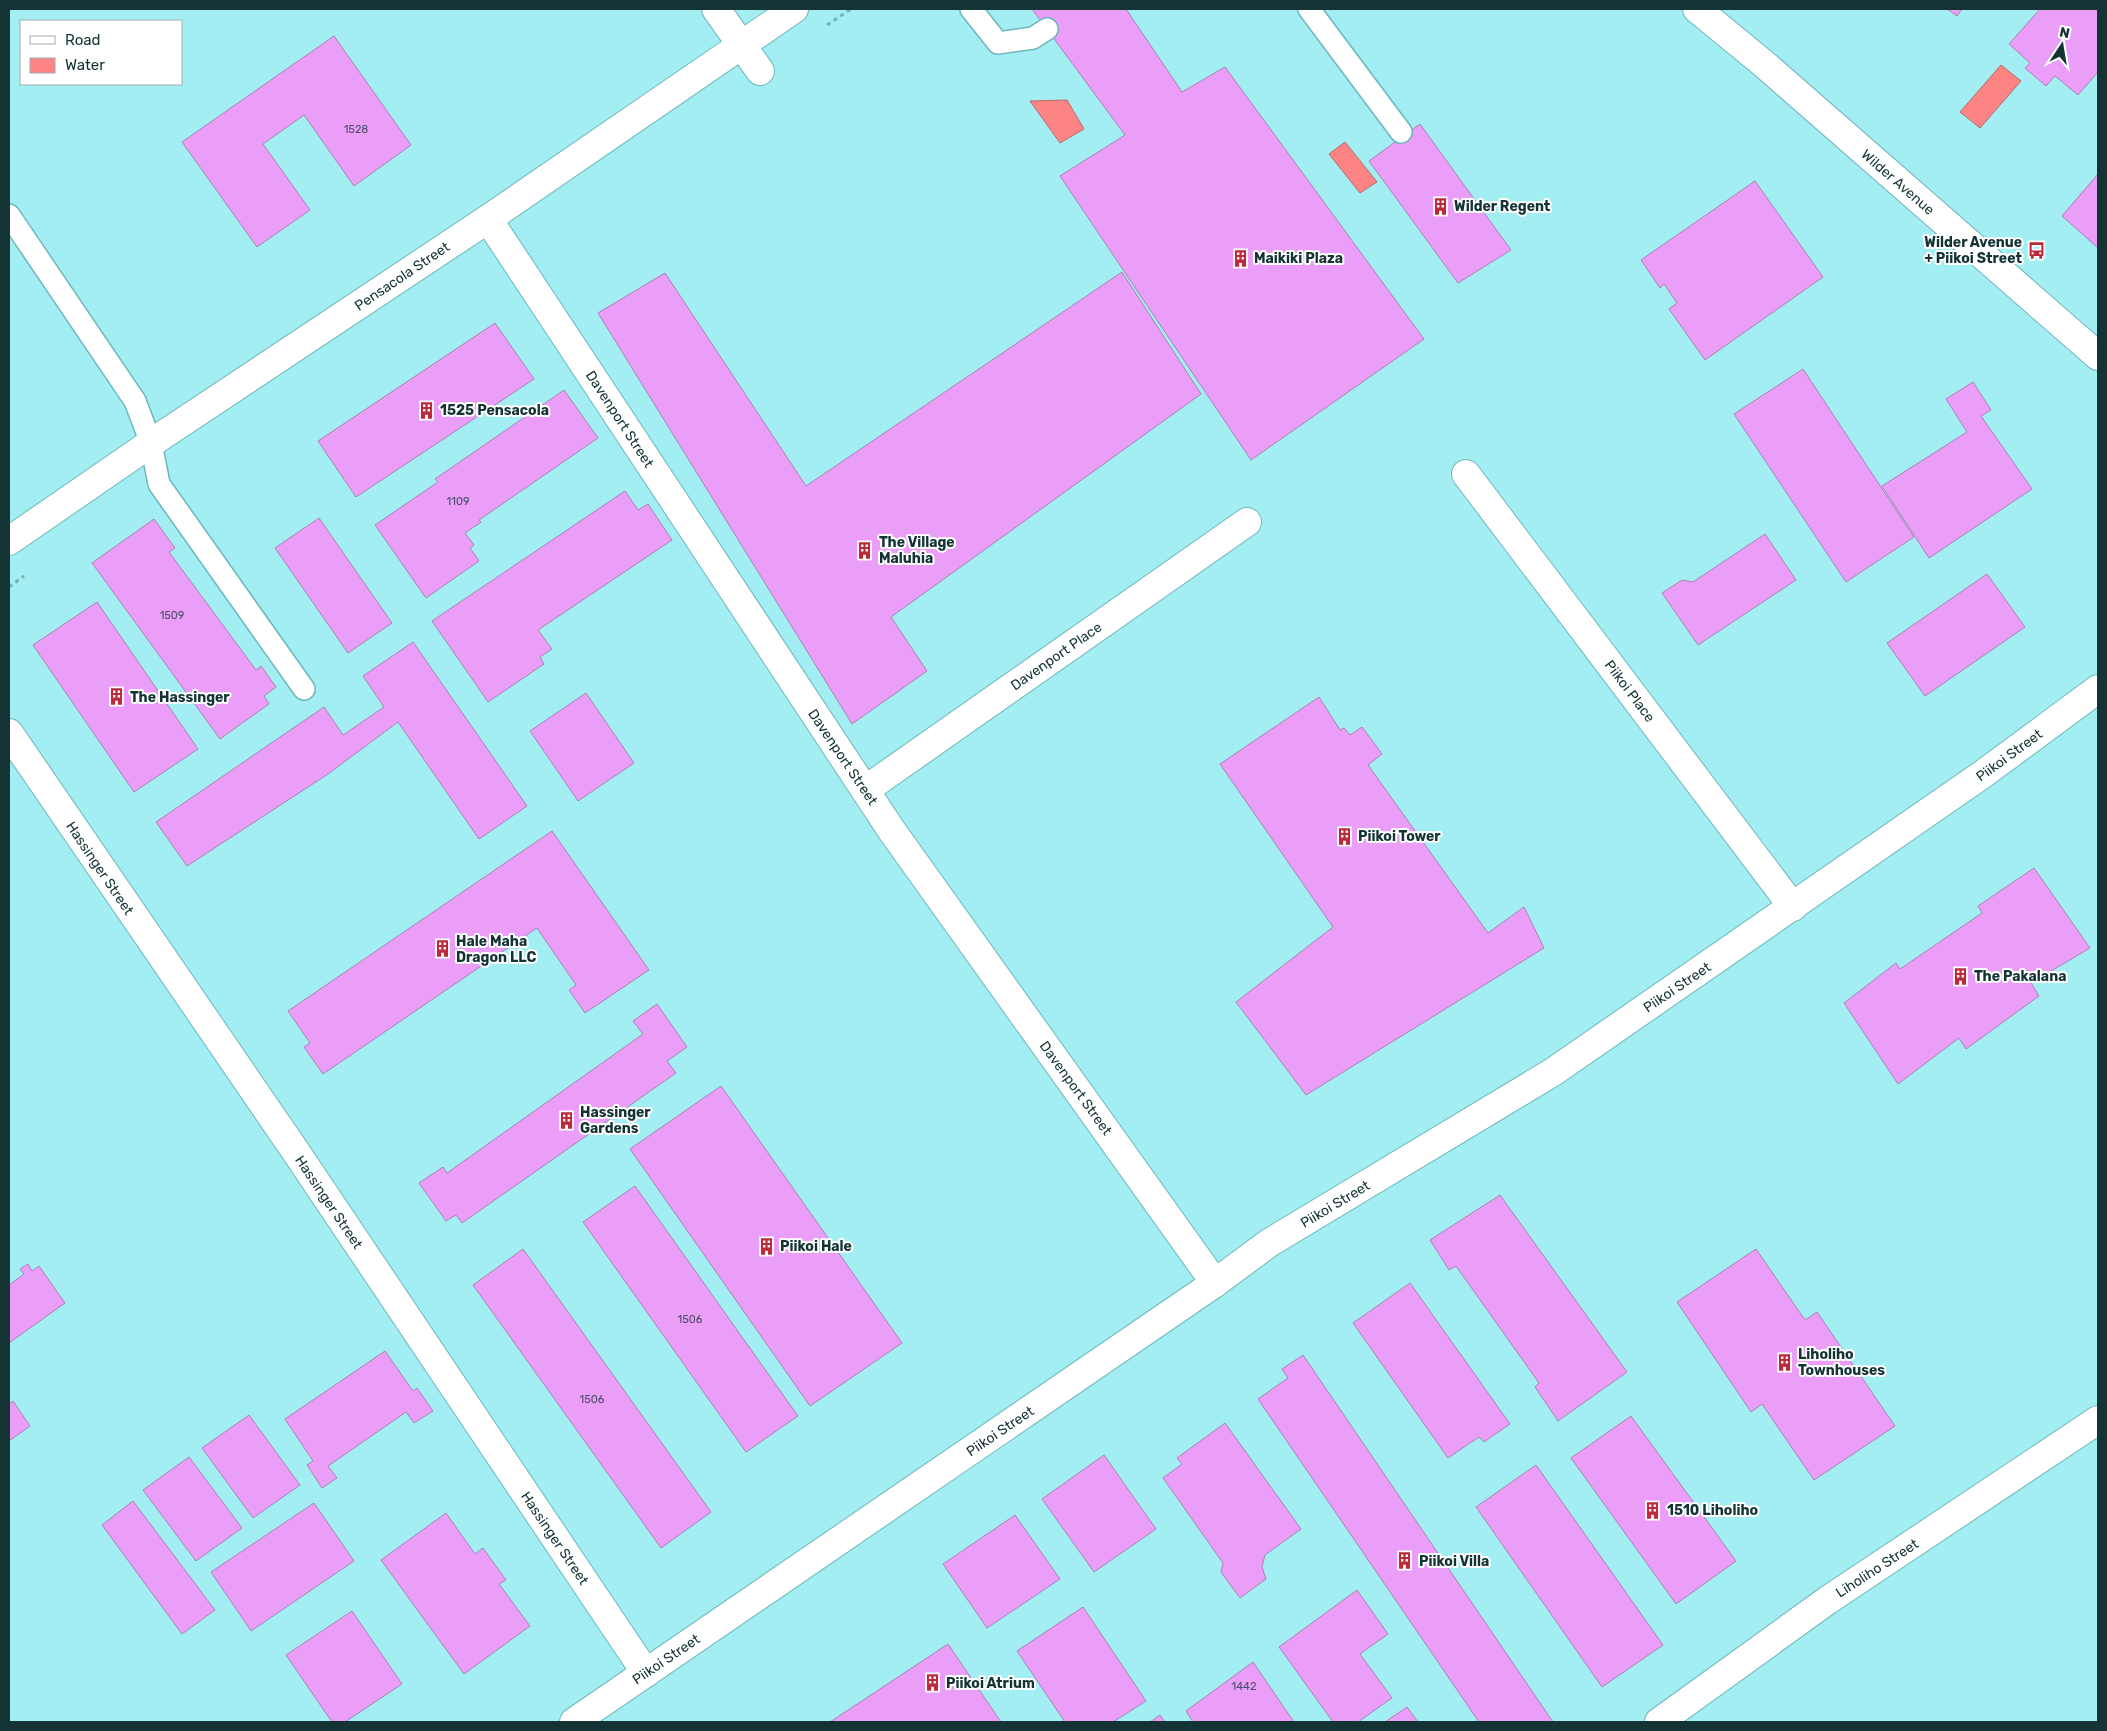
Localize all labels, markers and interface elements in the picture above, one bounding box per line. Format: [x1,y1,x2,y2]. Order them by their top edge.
legend [20,20,182,85]
north arrow [2037,20,2087,70]
text: N [2058,23,2071,42]
text: Road [65,31,101,49]
text: Water [65,56,105,74]
house number: 1528 [344,123,368,136]
street label: Wilder Avenue [1858,146,1938,219]
building icon: Wilder Regent [1430,196,1450,216]
place label: Wilder Regent [1454,198,1551,215]
place label: Wilder Avenue + Piikoi Street [1924,234,2022,267]
street label: Pensacola Street [352,238,453,314]
bus stop icon: Wilder Avenue + Piikoi Street [2026,240,2046,260]
building icon: Maikiki Plaza [1230,248,1250,268]
place label: Maikiki Plaza [1254,250,1343,267]
street label: Davenport Street [582,368,658,471]
building icon: 1525 Pensacola [416,400,436,420]
place label: 1525 Pensacola [440,402,549,419]
house number: 1109 [447,495,469,508]
place label: The Village Maluhia [879,534,955,567]
building icon: The Village Maluhia [855,540,875,560]
house number: 1509 [160,609,184,622]
street label: Davenport Place [1007,619,1105,694]
street label: Piikoi Place [1601,657,1659,726]
building icon: The Hassinger [106,687,126,707]
place label: The Hassinger [130,689,230,706]
street label: Davenport Street [804,706,881,809]
street label: Piikoi Street [1973,725,2046,785]
street label: Hassinger Street [62,818,137,919]
building icon: Piikoi Tower [1334,826,1354,846]
place label: Piikoi Tower [1358,828,1441,845]
place label: Hale Maha Dragon LLC [456,933,537,966]
building icon: Hale Maha Dragon LLC [432,939,452,959]
street label: Piikoi Street [1640,958,1715,1016]
building icon: The Pakalana [1950,966,1970,986]
place label: The Pakalana [1974,968,2066,985]
street label: Davenport Street [1036,1038,1116,1139]
place label: Hassinger Gardens [580,1104,651,1137]
building icon: Hassinger Gardens [556,1110,576,1130]
street label: Hassinger Street [291,1152,366,1253]
street label: Piikoi Street [1297,1177,1373,1232]
building icon: Piikoi Hale [756,1236,776,1256]
place label: Piikoi Hale [780,1238,852,1255]
house number: 1506 [678,1313,703,1326]
place label: Liholiho Townhouses [1798,1346,1885,1379]
building icon: Liholiho Townhouses [1774,1352,1794,1372]
house number: 1506 [580,1393,605,1406]
street label: Piikoi Street [963,1402,1038,1460]
street label: Hassinger Street [517,1488,592,1589]
building icon: 1510 Liholiho [1643,1500,1663,1520]
place label: 1510 Liholiho [1667,1502,1758,1519]
street label: Liholiho Street [1833,1535,1922,1601]
building icon: Piikoi Villa [1395,1551,1415,1571]
place label: Piikoi Villa [1419,1553,1489,1570]
street label: Piikoi Street [629,1630,704,1688]
building icon: Piikoi Atrium [922,1673,942,1693]
place label: Piikoi Atrium [946,1675,1035,1692]
house number: 1442 [1232,1680,1256,1693]

